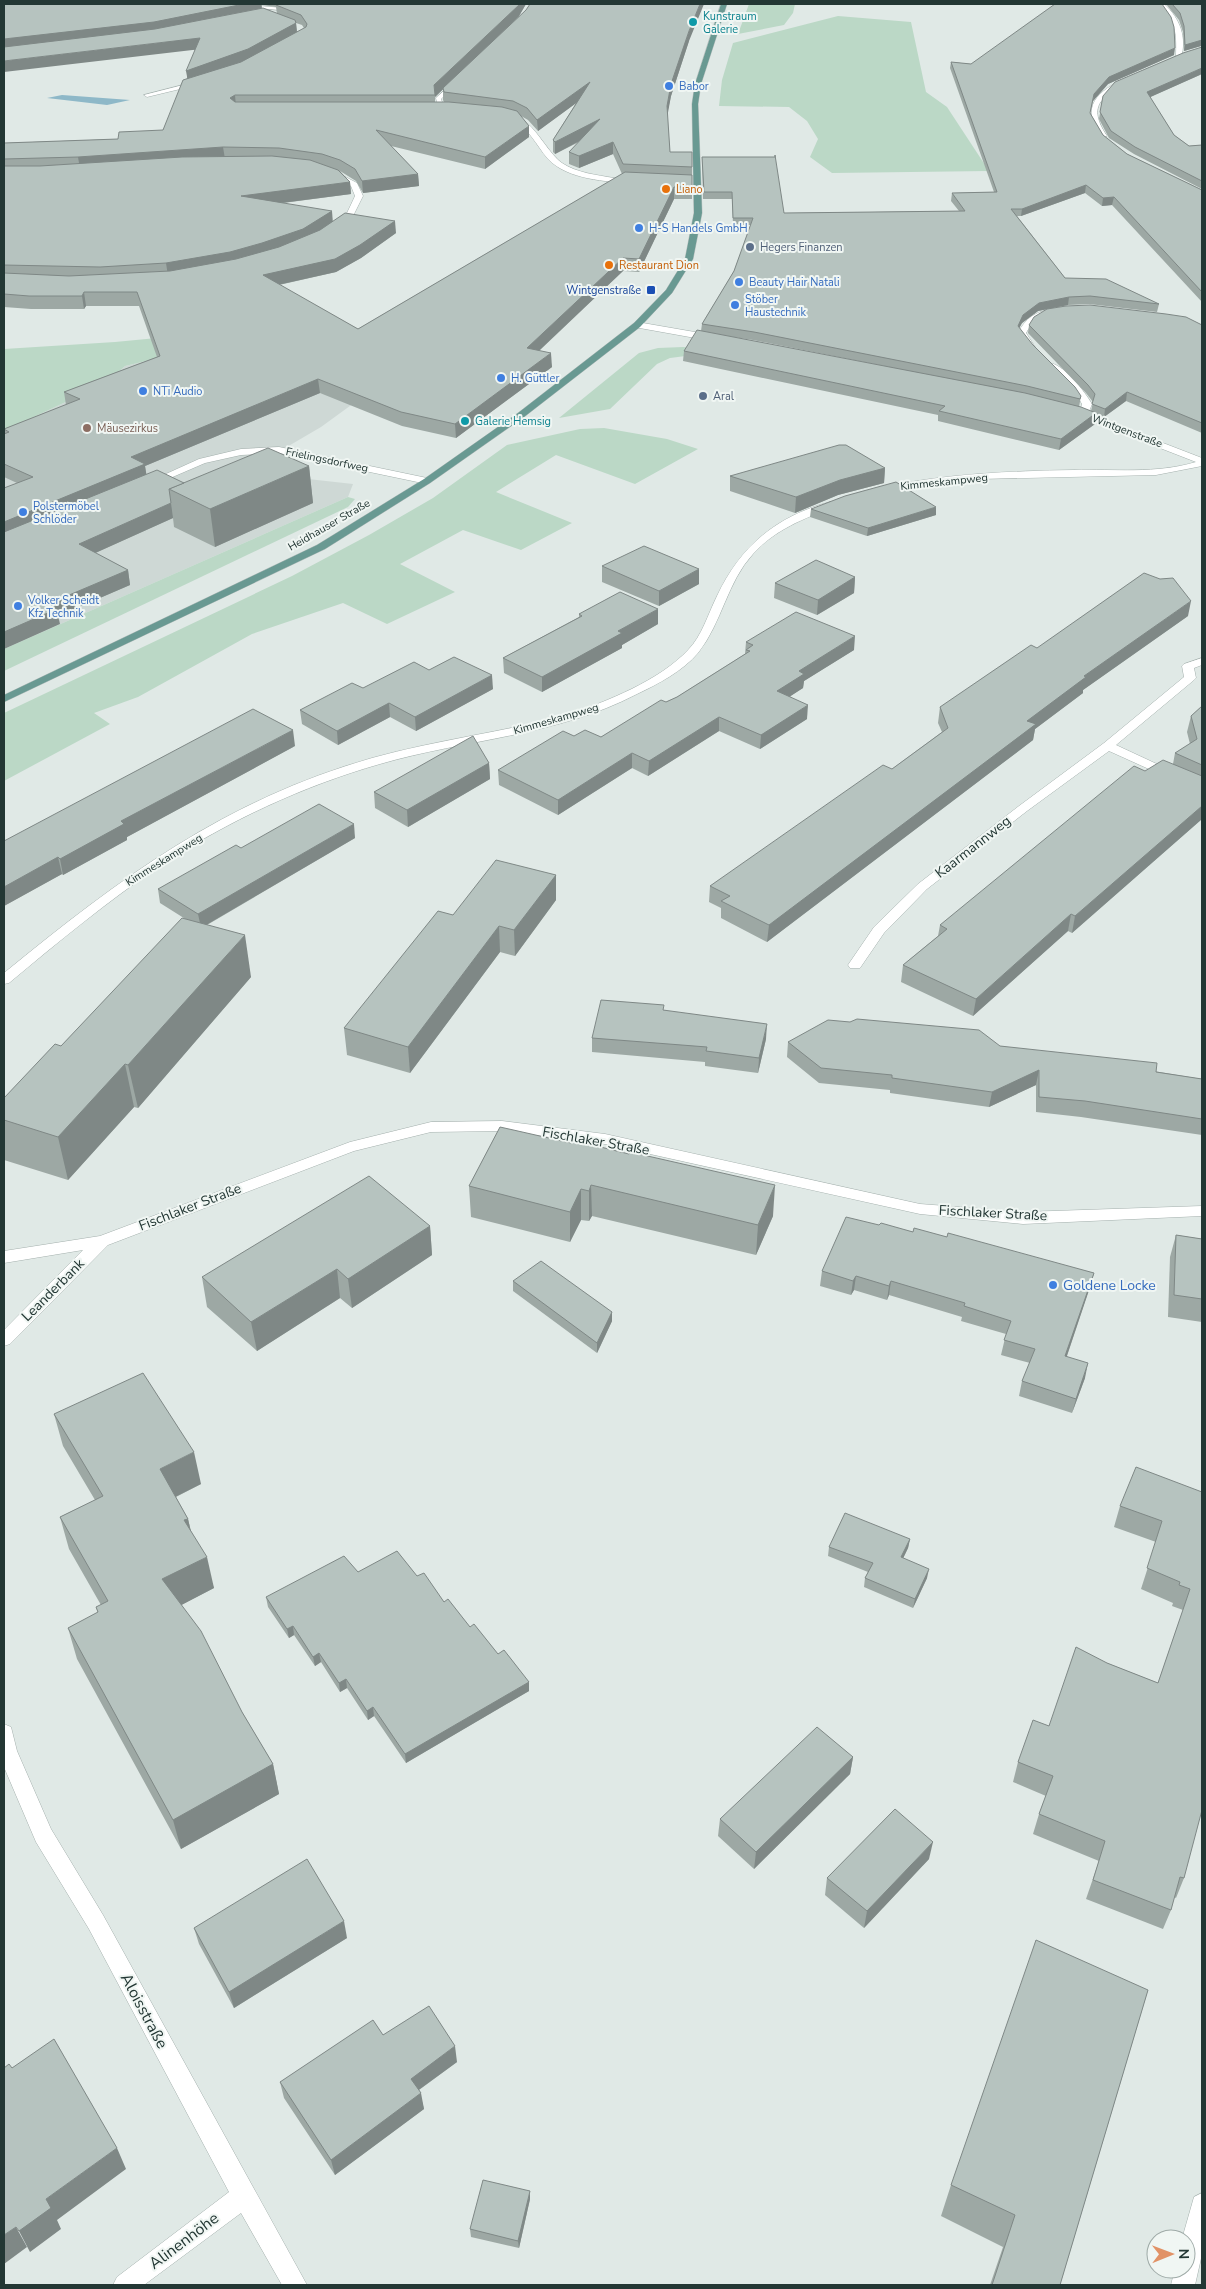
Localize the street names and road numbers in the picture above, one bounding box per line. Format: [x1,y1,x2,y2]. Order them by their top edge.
street label: Wintgenstraße [1089,411,1165,451]
street label: Frielingsdorfweg [284,444,370,476]
street label: Kimmeskampweg [900,470,988,494]
street label: Heidhauser Straße [285,495,373,555]
street label: Kimmeskampweg [512,700,600,738]
street label: Kaarmannweg [931,811,1015,883]
street label: Kimmeskampweg [123,830,205,890]
street label: Fischlaker Straße [541,1122,651,1160]
street label: Fischlaker Straße [136,1179,244,1235]
street label: Fischlaker Straße [938,1201,1048,1225]
street label: Leanderbank [17,1254,89,1326]
street label: Aloisstraße [115,1969,173,2053]
street label: Alinenhöhe [144,2207,224,2275]

